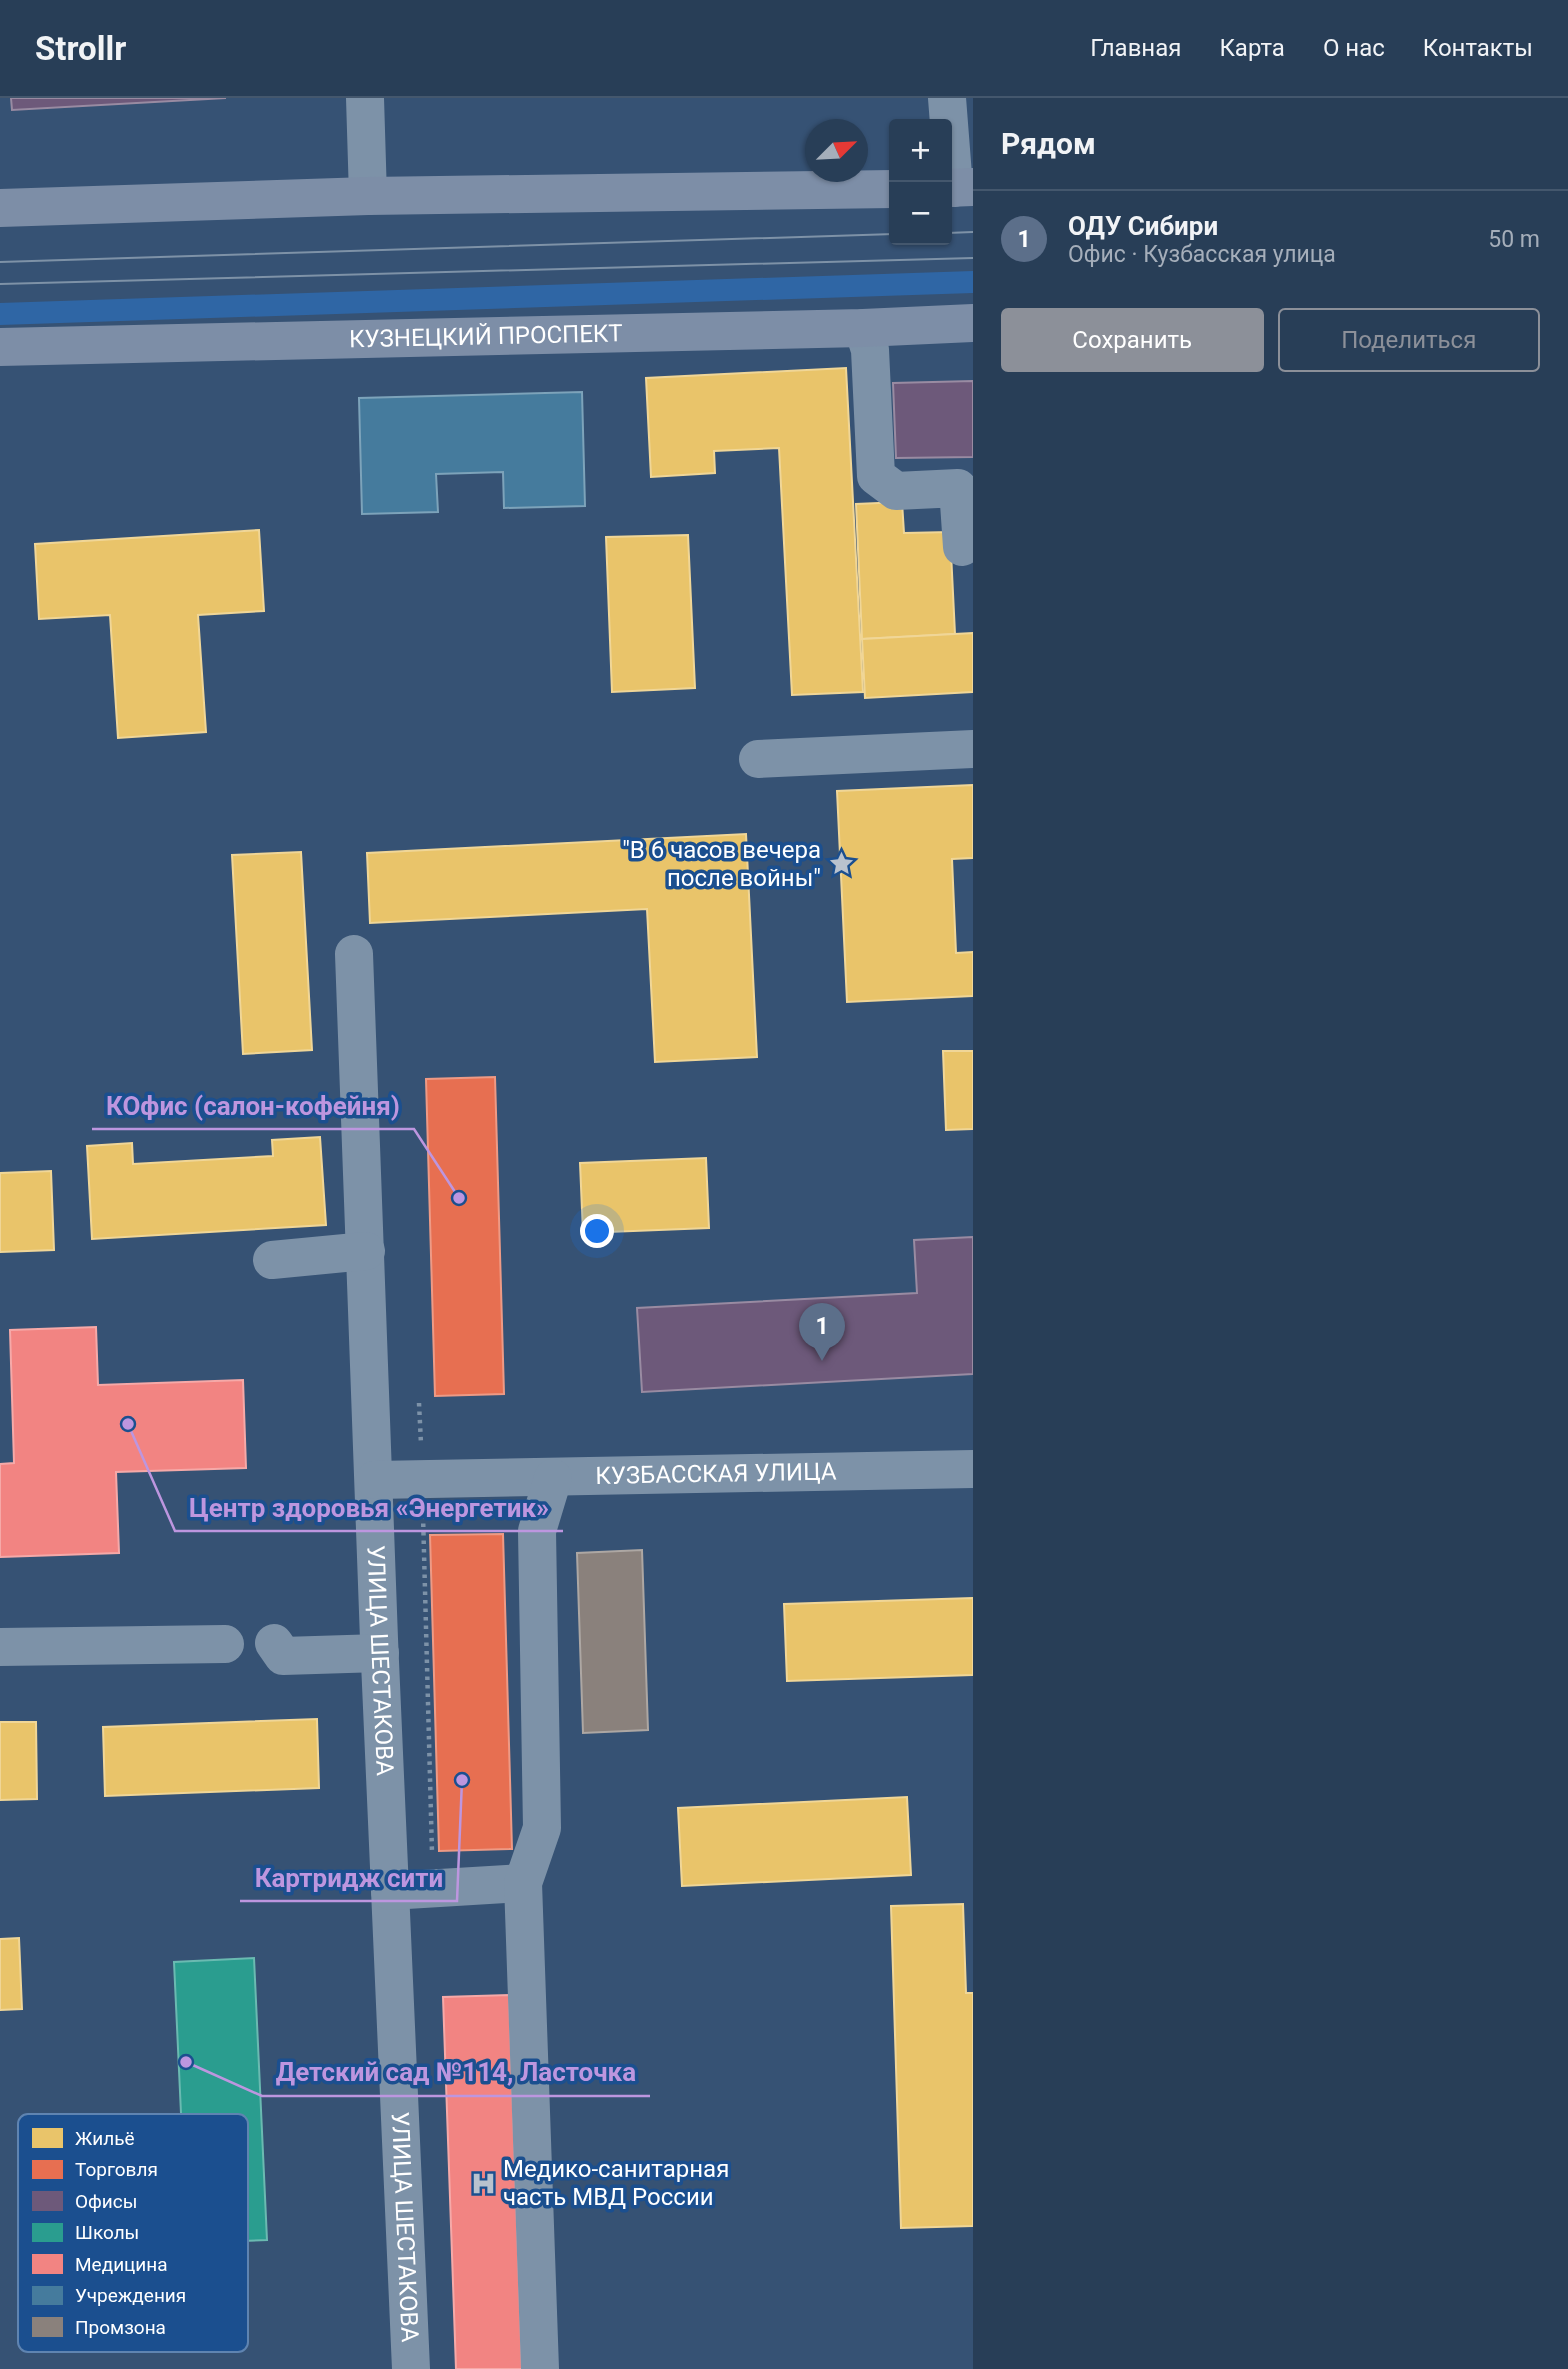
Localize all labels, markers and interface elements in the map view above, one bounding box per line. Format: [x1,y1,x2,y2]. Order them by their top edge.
text: Strollr [35,29,126,68]
text: Главная [1090,34,1181,62]
text: Карта [1219,34,1285,62]
text: О нас [1323,34,1385,62]
text: Контакты [1423,34,1533,62]
north arrow [805,119,868,182]
map controls [889,119,952,245]
button: + [889,119,952,182]
text: Рядом [1001,126,1096,161]
button: − [889,182,952,245]
text: ОДУ Сибири [1068,211,1218,241]
text: 1 [1017,226,1031,253]
text: 50 m [1488,226,1540,253]
text: Офис · Кузбасская улица [1068,241,1336,268]
button: Сохранить [1001,308,1264,372]
button: Поделиться [1278,308,1540,372]
street label: КУЗНЕЦКИЙ ПРОСПЕКТ [349,319,623,353]
place label: "В 6 часов вечера после войны" [622,836,821,892]
place icon: "В 6 часов вечера после войны" [827,850,855,878]
callout: КОфис (салон-кофейня) [92,1082,414,1129]
text: КОфис (салон-кофейня) [106,1091,400,1121]
your location [580,1214,614,1248]
pin: 1 [799,1303,845,1361]
street label: КУЗБАССКАЯ УЛИЦА [595,1458,837,1490]
callout: Центр здоровья «Энергетик» [175,1484,563,1531]
text: Центр здоровья «Энергетик» [189,1493,549,1523]
street label: УЛИЦА ШЕСТАКОВА [362,1545,399,1777]
callout: Картридж сити [240,1854,457,1901]
text: Картридж сити [255,1863,443,1893]
callout: Детский сад №114, Ласточка [262,2049,650,2096]
text: Детский сад №114, Ласточка [276,2057,636,2087]
street label: УЛИЦА ШЕСТАКОВА [386,2111,424,2343]
legend [18,2114,248,2352]
text: Жильё [75,2127,135,2150]
place label: Медико-санитарная часть МВД России [503,2155,729,2211]
text: Торговля [75,2158,158,2181]
hospital icon: Медико-санитарная часть МВД России [469,2169,497,2197]
text: Офисы [75,2190,138,2213]
text: Школы [75,2221,139,2244]
text: Медицина [75,2253,168,2276]
text: Учреждения [75,2284,186,2307]
text: Промзона [75,2316,166,2339]

